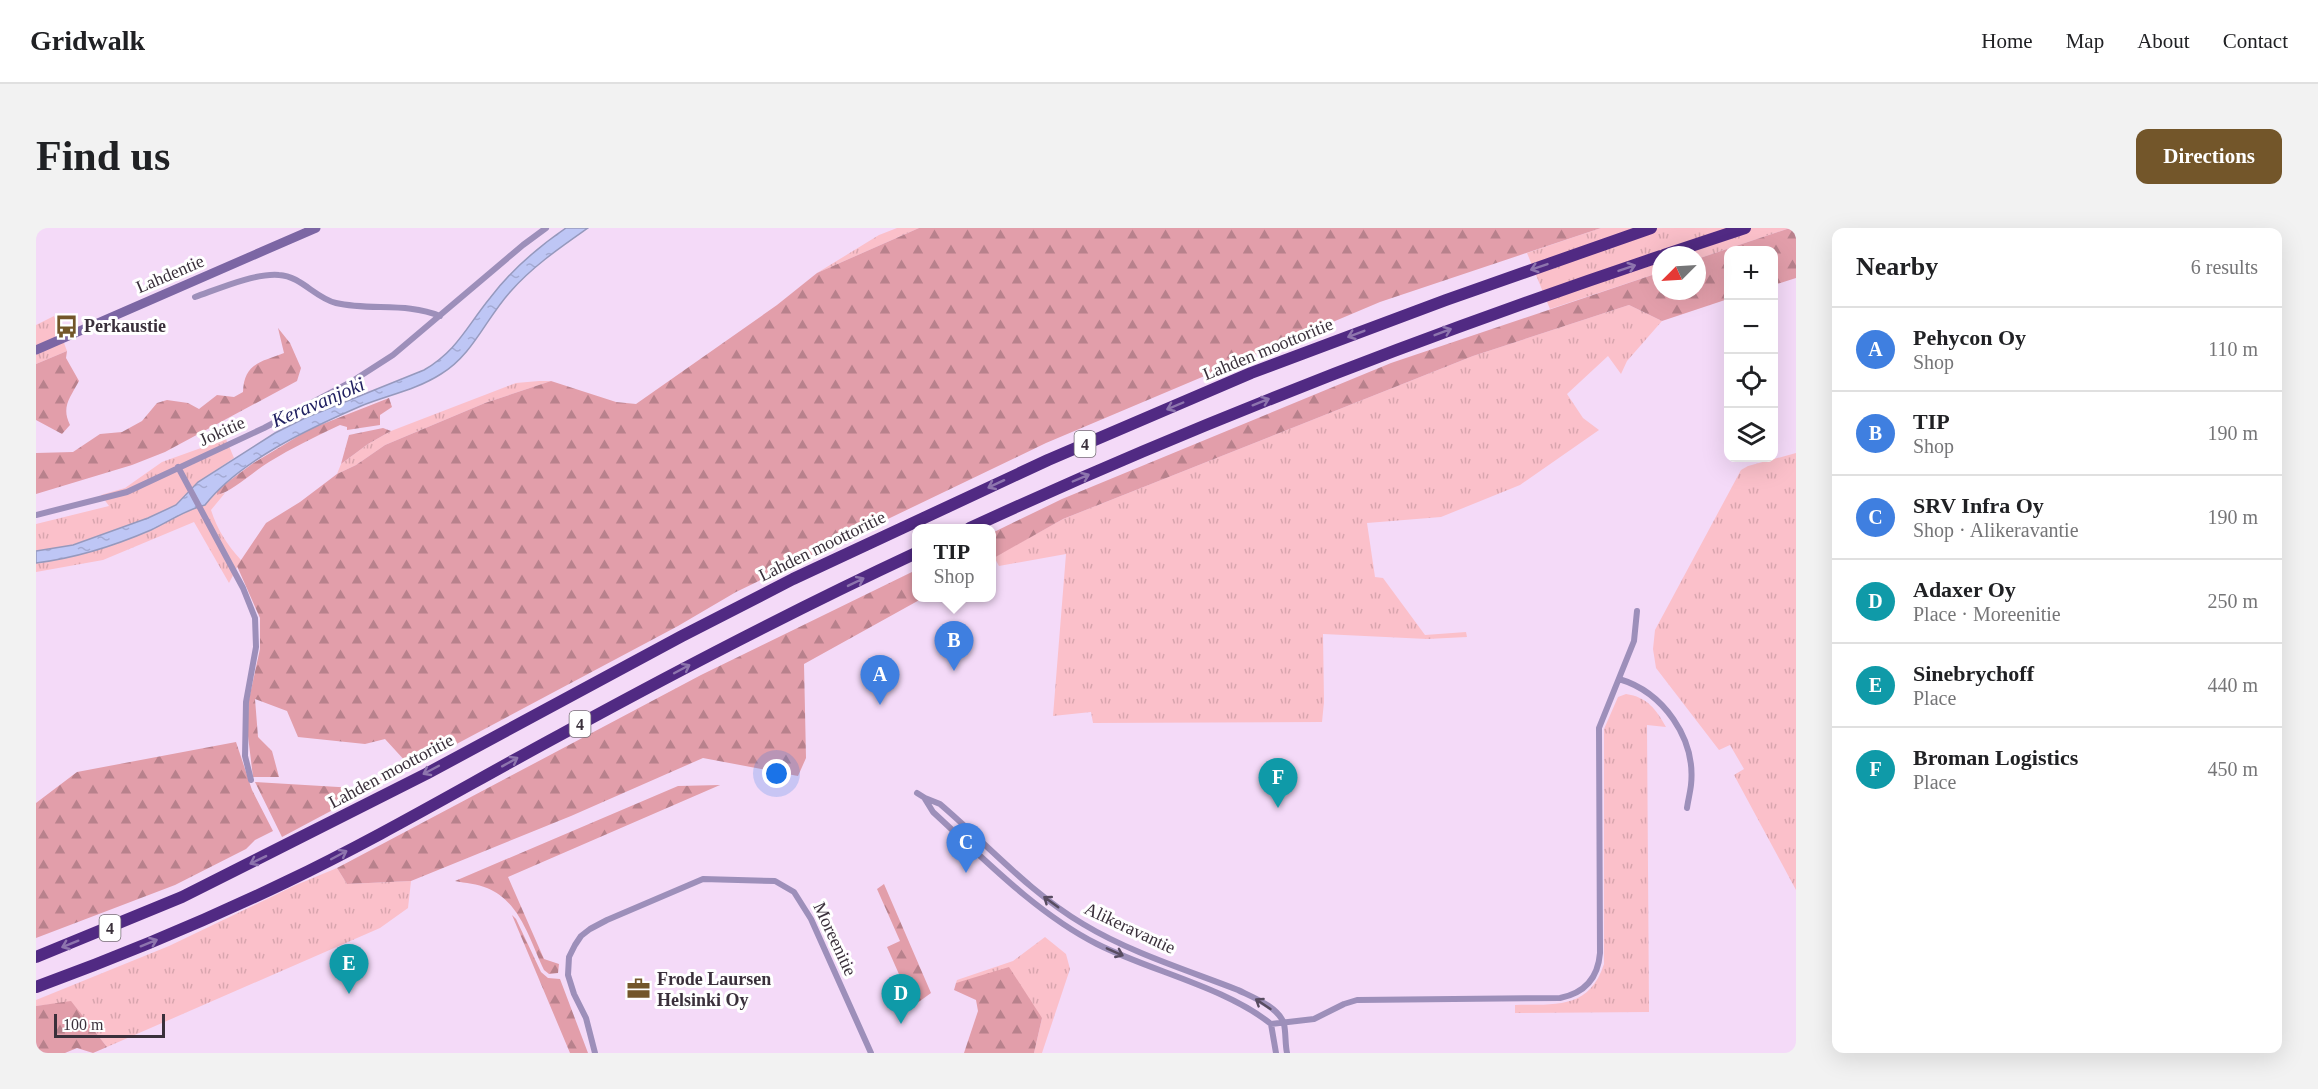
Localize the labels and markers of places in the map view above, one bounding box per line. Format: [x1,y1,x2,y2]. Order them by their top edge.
bus stop icon: Perkaustie [53,313,79,339]
place label: Perkaustie [84,316,166,336]
pin: B [934,622,974,671]
pin: A [860,656,900,705]
pin: F [1258,758,1298,808]
pin: C [946,824,986,873]
pin: E [330,944,368,994]
place label: Frode Laursen Helsinki Oy [657,969,771,1010]
pin: D [882,974,920,1024]
office icon: Frode Laursen Helsinki Oy [626,976,652,1002]

